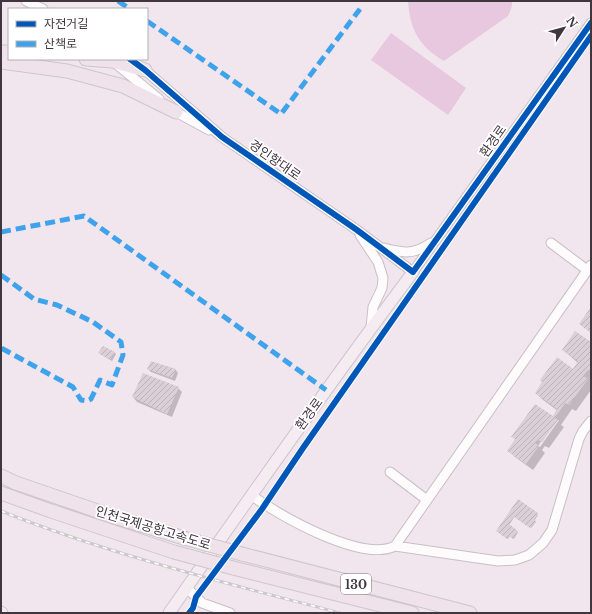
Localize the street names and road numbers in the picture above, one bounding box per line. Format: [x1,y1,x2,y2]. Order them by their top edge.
street label: 환경로 [476,121,510,161]
street label: 경인항대로 [246,136,304,184]
street label: 환경로 [292,394,326,434]
street label: 인천국제공항고속도로 [93,502,213,554]
road number: 130 [341,574,371,594]

